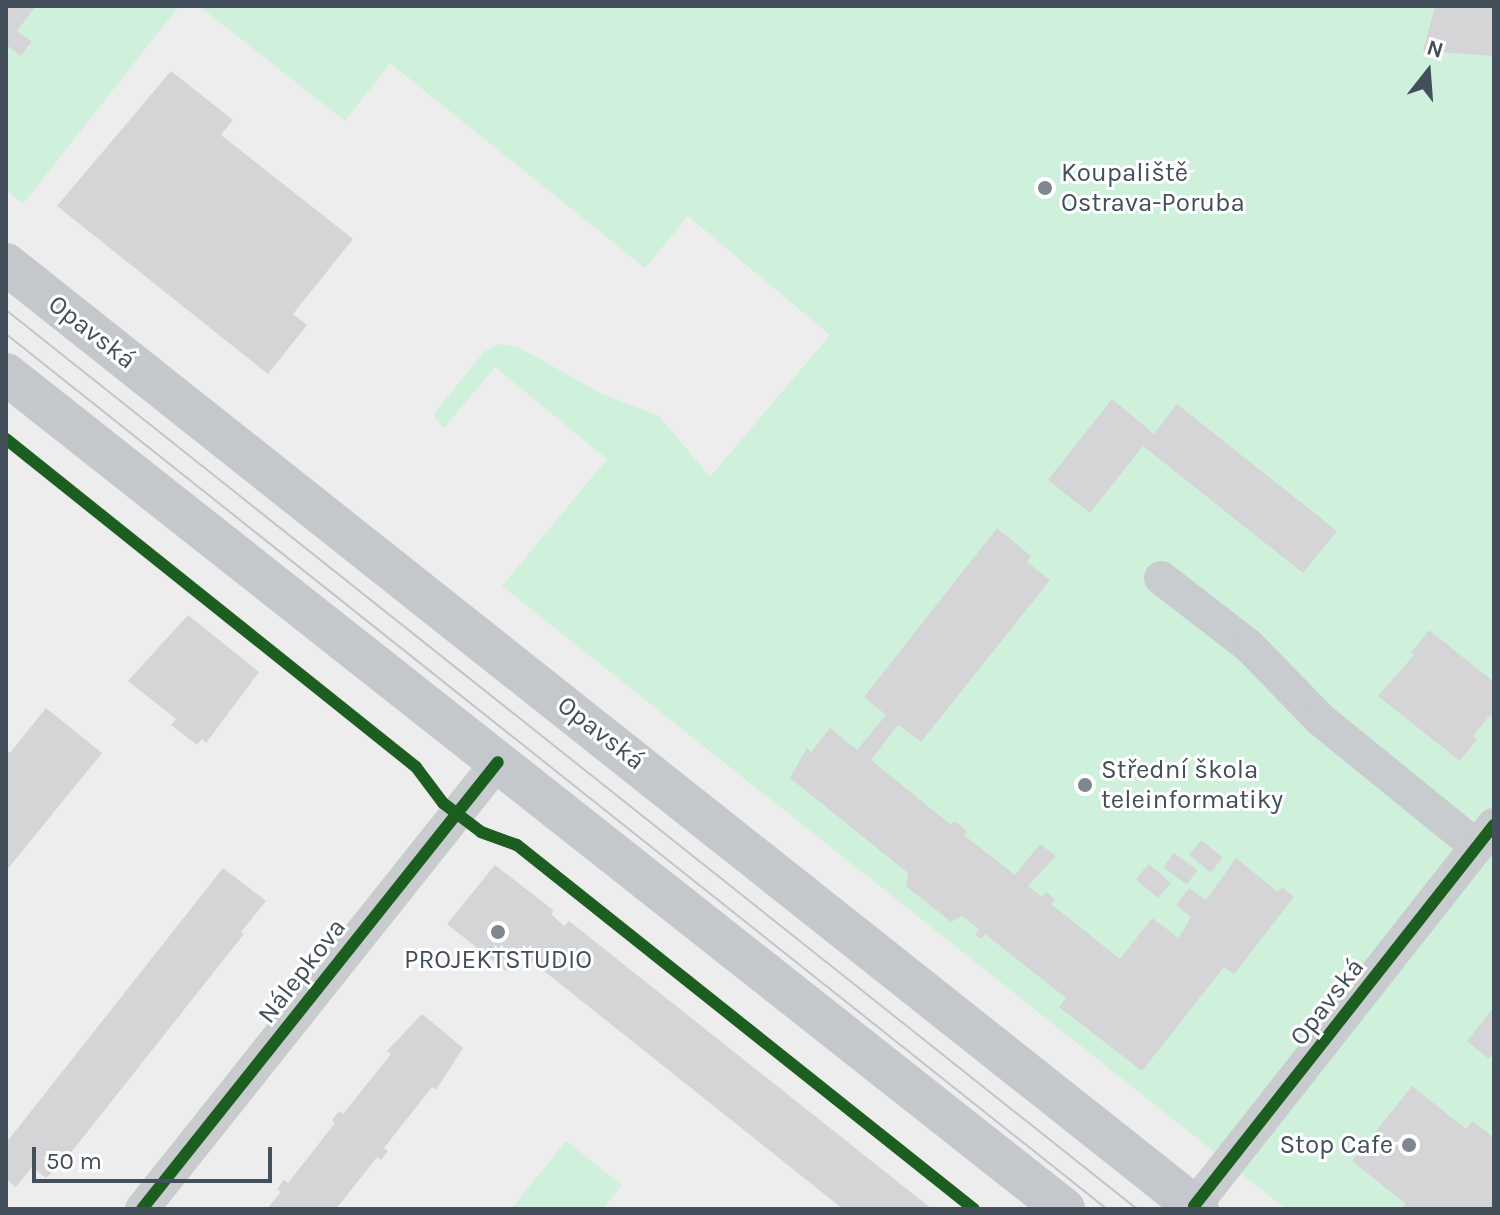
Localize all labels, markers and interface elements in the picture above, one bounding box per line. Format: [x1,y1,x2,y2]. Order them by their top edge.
north arrow [1388,32,1468,112]
text: N [1424,34,1446,64]
place label: Koupaliště Ostrava-Poruba [1061,157,1245,218]
marker: Koupaliště Ostrava-Poruba [1036,179,1054,197]
street label: Opavská [42,288,142,376]
street label: Opavská [551,689,651,777]
place label: Střední škola teleinformatiky [1101,754,1283,816]
marker: Střední škola teleinformatiky [1076,776,1094,794]
street label: Nálepkova [251,912,353,1030]
marker: PROJEKTSTUDIO [489,923,507,941]
place label: PROJEKTSTUDIO [404,944,592,976]
street label: Opavská [1283,952,1371,1052]
place label: Stop Cafe [1279,1129,1393,1161]
scale bar [36,1131,276,1181]
marker: Stop Cafe [1400,1136,1418,1154]
text: 50 m [46,1147,102,1175]

